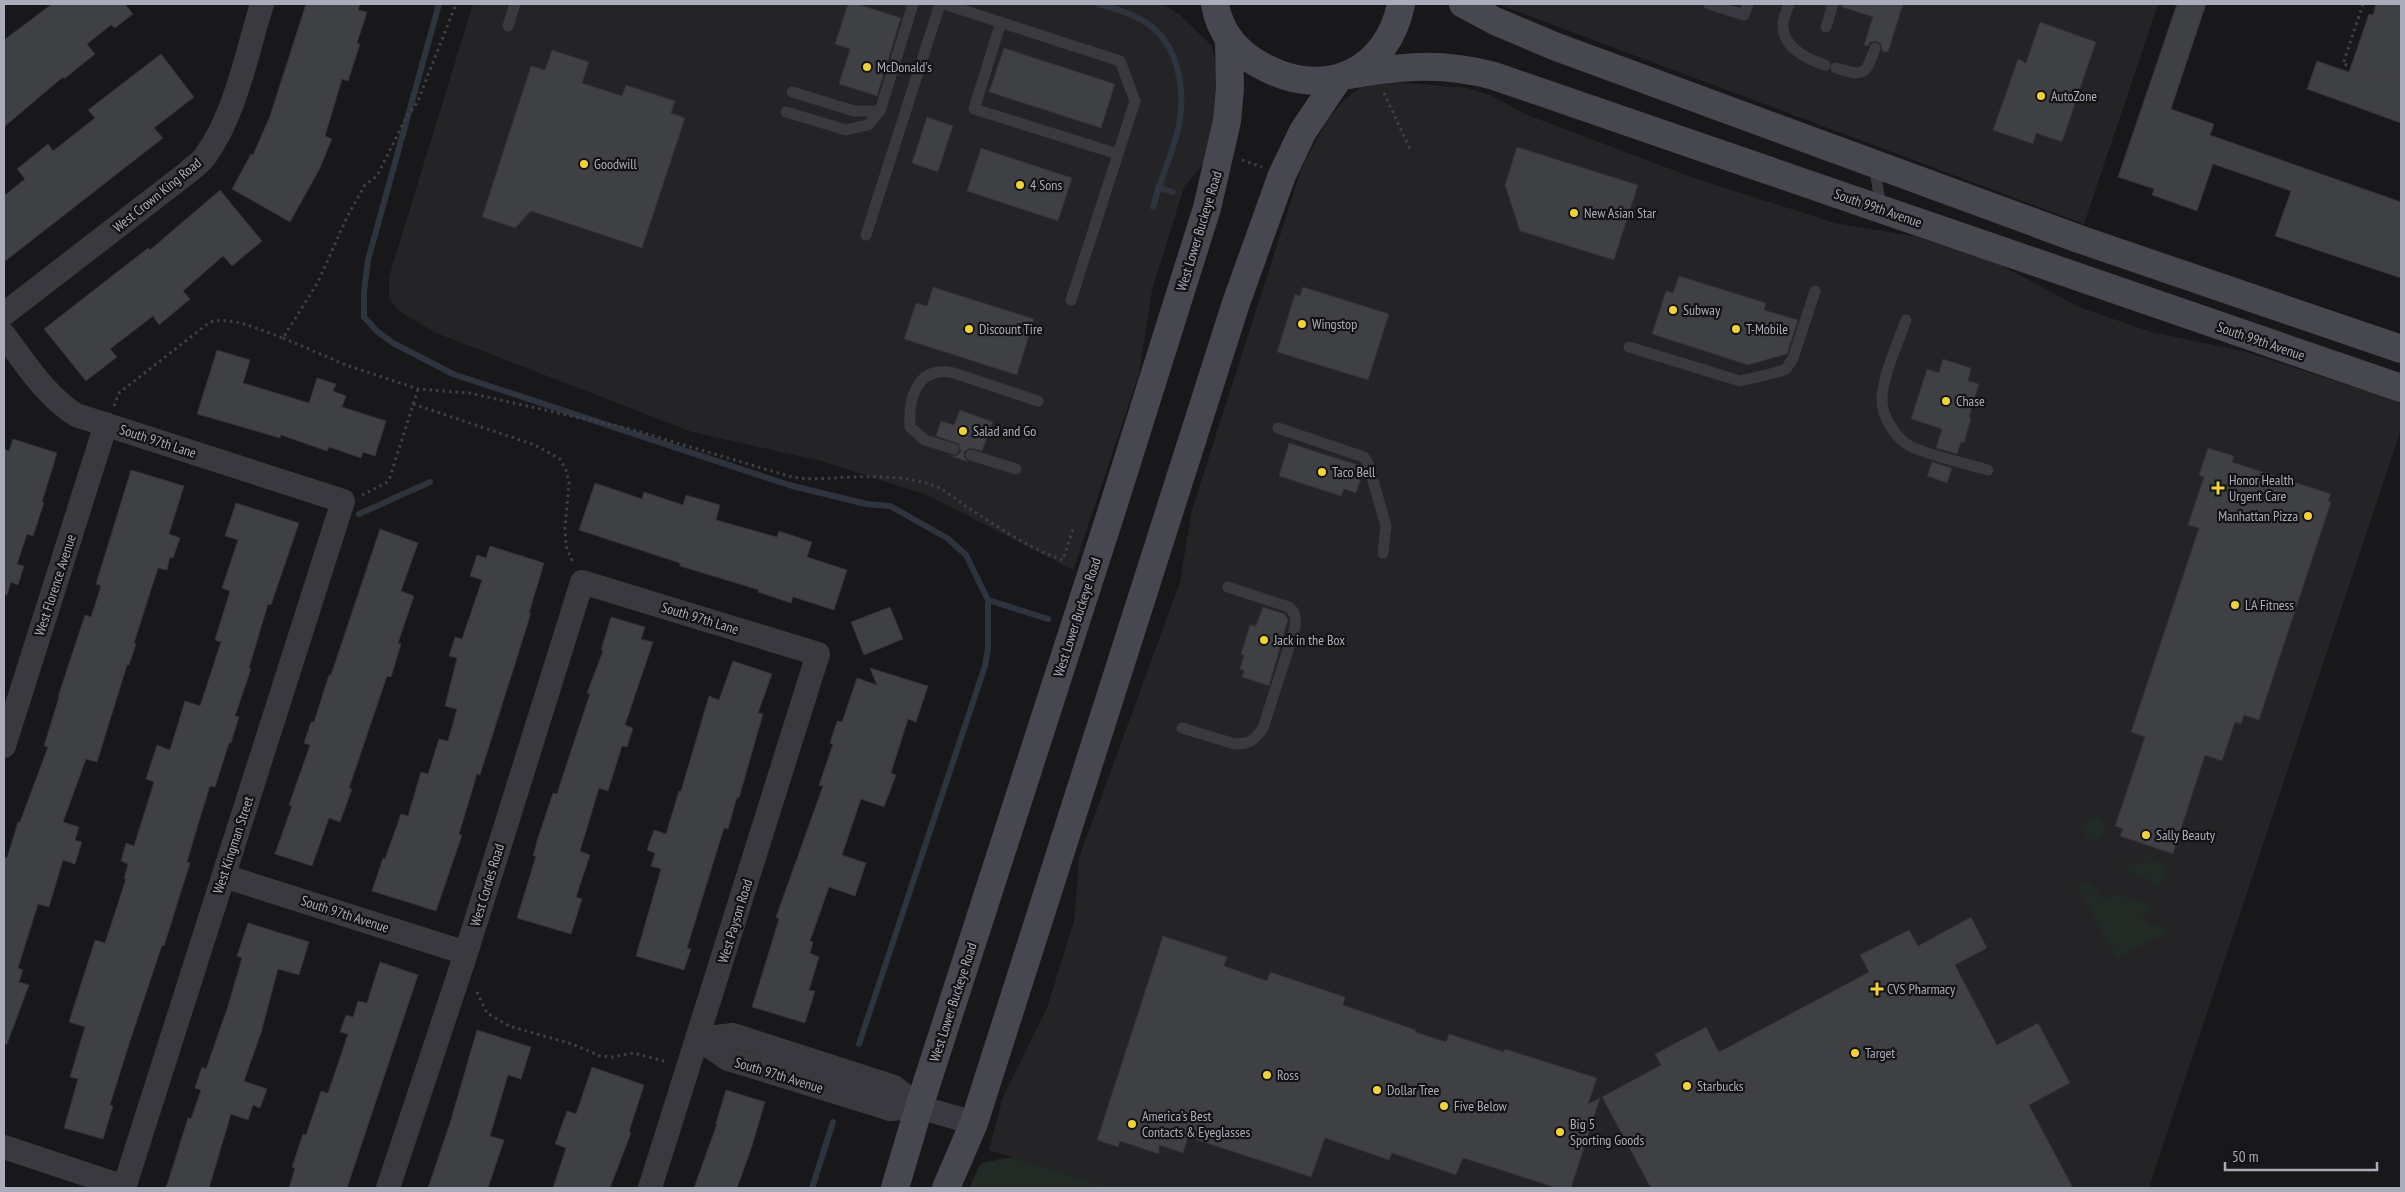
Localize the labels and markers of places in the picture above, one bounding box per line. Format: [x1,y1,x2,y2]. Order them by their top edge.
place label: McDonald's [877,58,932,76]
marker: McDonald's [861,61,873,73]
place label: AutoZone [2051,87,2097,105]
marker: AutoZone [2035,90,2047,102]
place label: Goodwill [594,155,638,173]
marker: Goodwill [578,158,590,170]
place label: 4 Sons [1030,176,1062,194]
marker: 4 Sons [1014,179,1026,191]
place label: New Asian Star [1584,204,1656,222]
marker: New Asian Star [1568,207,1580,219]
place label: Subway [1683,301,1721,319]
marker: Subway [1667,304,1679,316]
place label: Wingstop [1312,315,1357,333]
marker: Wingstop [1296,318,1308,330]
place label: Discount Tire [979,320,1043,338]
place label: T-Mobile [1746,320,1788,338]
marker: Discount Tire [963,323,975,335]
marker: T-Mobile [1730,323,1742,335]
place label: Chase [1956,392,1985,410]
marker: Chase [1940,395,1952,407]
place label: Salad and Go [973,422,1036,440]
marker: Salad and Go [957,425,969,437]
place label: Taco Bell [1332,463,1376,481]
marker: Taco Bell [1316,466,1328,478]
place label: Honor Health Urgent Care [2229,471,2294,505]
marker: Honor Health Urgent Care [2211,481,2225,495]
place label: Manhattan Pizza [2218,507,2298,525]
marker: Manhattan Pizza [2302,510,2314,522]
place label: LA Fitness [2245,596,2294,614]
marker: LA Fitness [2229,599,2241,611]
place label: Jack in the Box [1273,631,1345,649]
marker: Jack in the Box [1258,634,1270,646]
place label: Sally Beauty [2156,826,2216,844]
marker: Sally Beauty [2140,829,2152,841]
place label: CVS Pharmacy [1887,980,1956,998]
marker: CVS Pharmacy [1871,983,1883,995]
place label: Target [1865,1044,1895,1062]
marker: Target [1849,1047,1861,1059]
place label: Ross [1277,1066,1299,1084]
marker: Ross [1261,1069,1273,1081]
place label: Starbucks [1697,1077,1744,1095]
marker: Starbucks [1681,1080,1693,1092]
place label: Dollar Tree [1387,1081,1440,1099]
marker: Dollar Tree [1371,1084,1383,1096]
place label: Five Below [1454,1097,1508,1115]
marker: Five Below [1438,1100,1450,1112]
place label: America's Best Contacts & Eyeglasses [1142,1107,1250,1141]
place label: Big 5 Sporting Goods [1570,1115,1644,1149]
marker: America's Best Contacts & Eyeglasses [1126,1118,1138,1130]
marker: Big 5 Sporting Goods [1554,1126,1566,1138]

